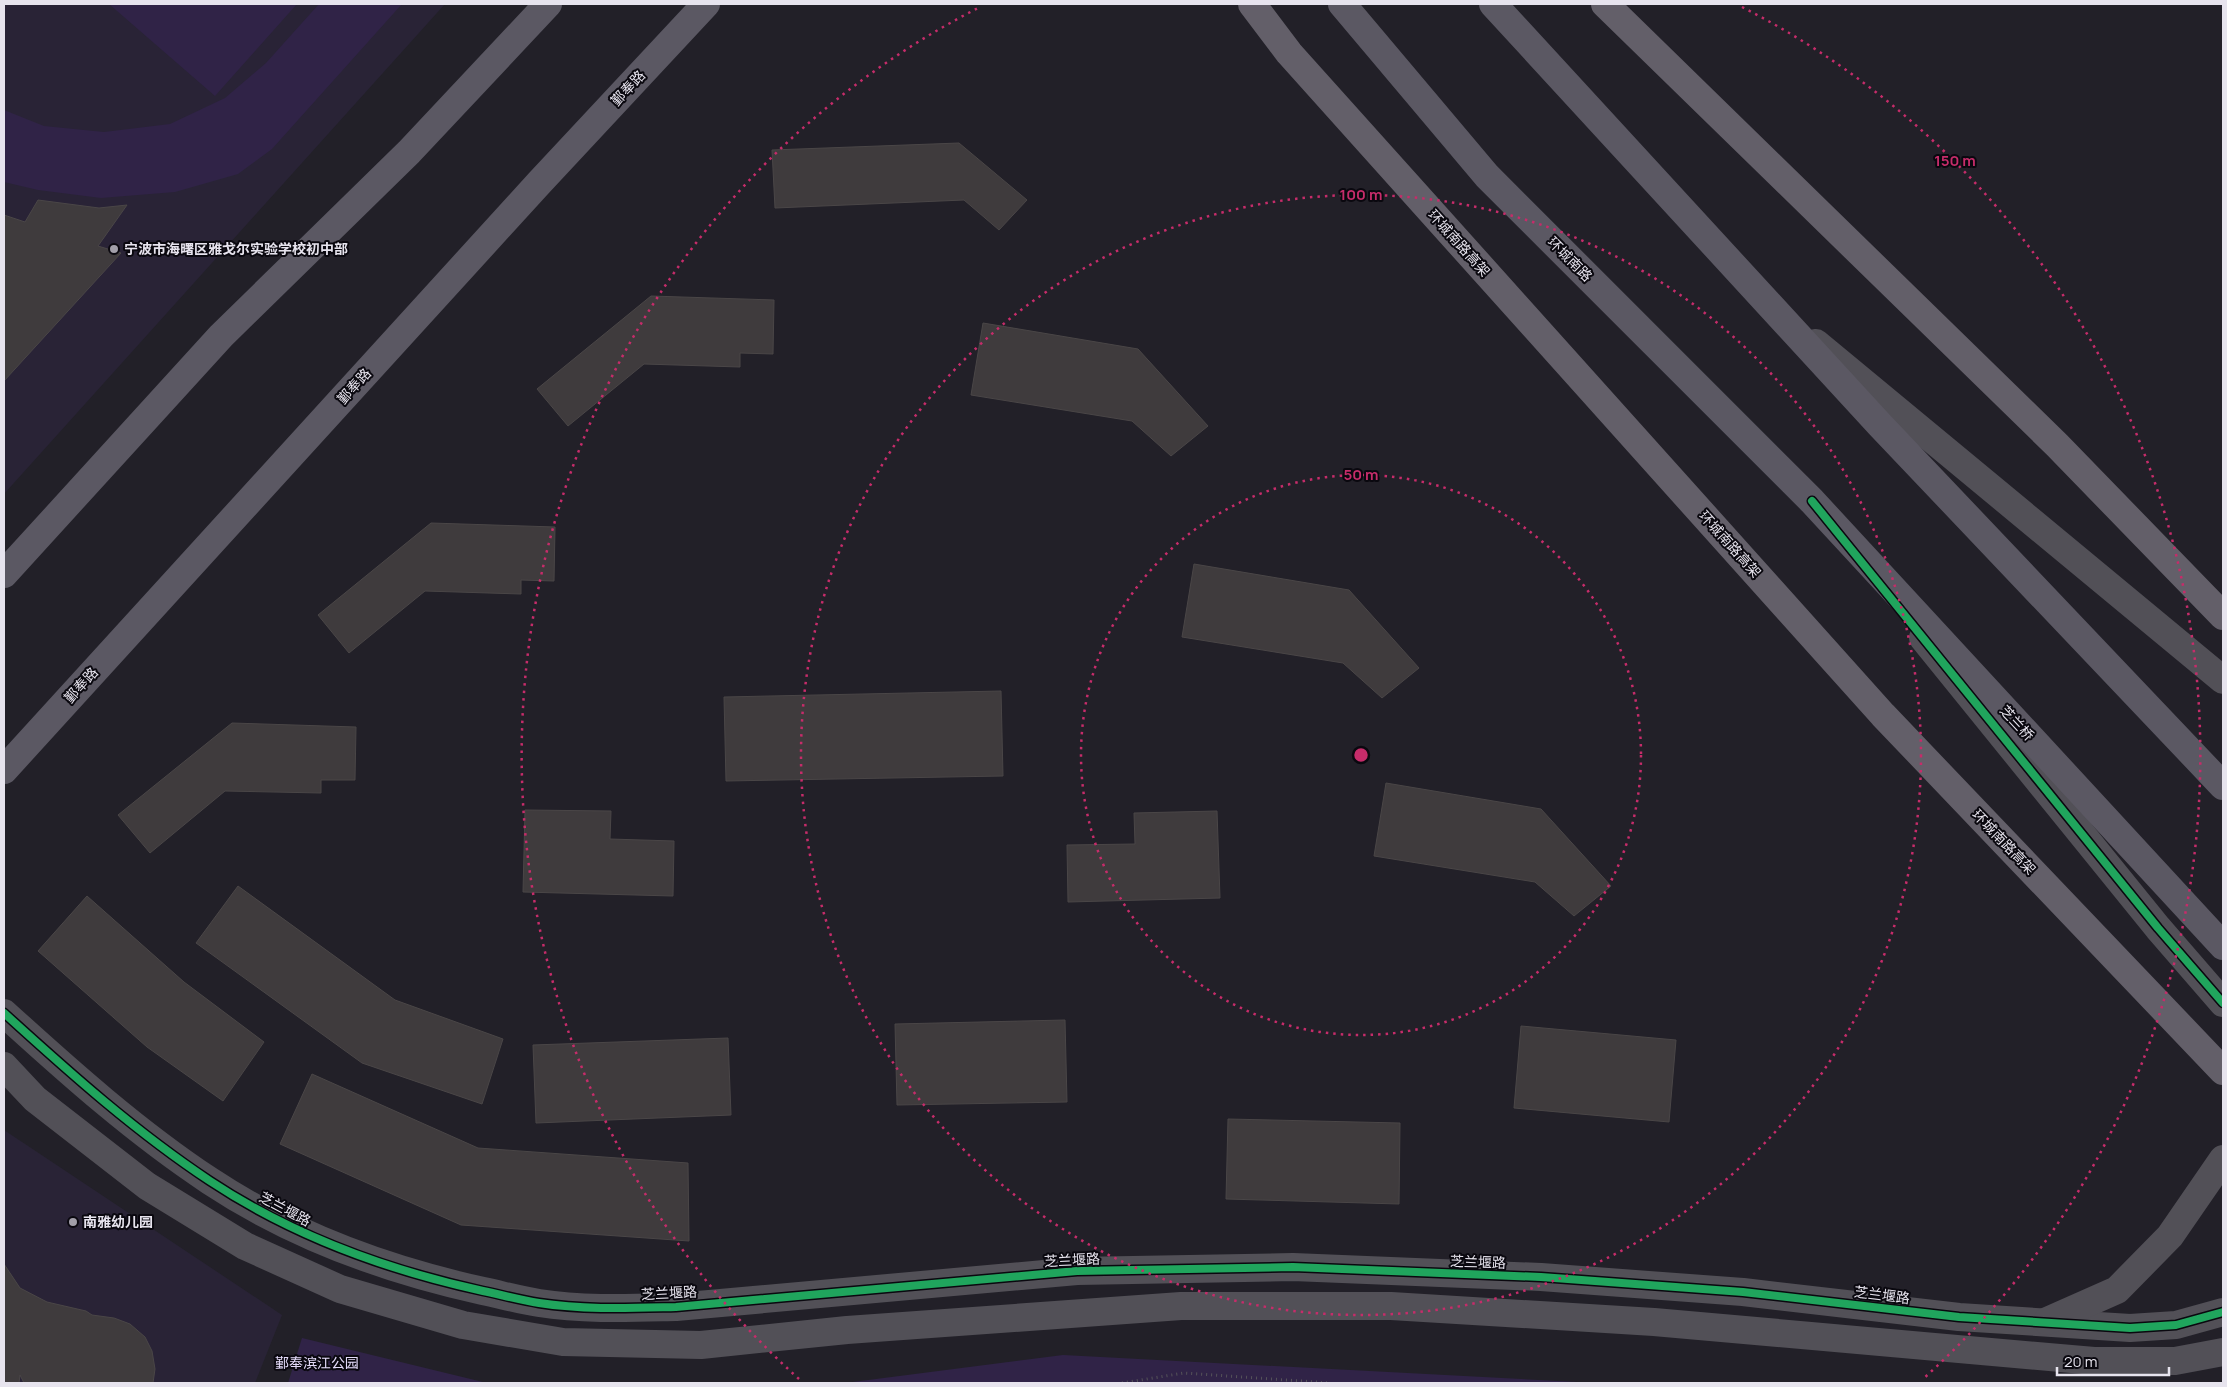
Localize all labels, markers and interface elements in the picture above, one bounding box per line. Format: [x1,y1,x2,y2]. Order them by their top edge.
street label: 鄞奉路 [606,66,649,109]
text: 150 m [1934,150,1976,171]
text: 100 m [1340,184,1382,205]
street label: 环城南路高架 [1424,205,1495,280]
street label: 环城南路 [1544,232,1597,285]
place label: 宁波市海曙区雅戈尔实验学校初中部 [124,239,348,258]
marker: 宁波市海曙区雅戈尔实验学校初中部 [108,243,120,255]
street label: 鄞奉路 [333,364,375,408]
text: 50 m [1343,464,1379,485]
street label: 环城南路高架 [1695,506,1766,581]
street label: 鄞奉路 [60,663,102,707]
street label: 芝兰桥 [1996,701,2039,744]
centre of rings [1352,746,1370,764]
street label: 环城南路高架 [1968,805,2040,878]
street label: 芝兰堰路 [256,1187,314,1230]
place label: 南雅幼儿园 [83,1212,153,1231]
marker: 南雅幼儿园 [67,1216,79,1228]
street label: 芝兰堰路 [1044,1249,1100,1270]
street label: 芝兰堰路 [1450,1251,1506,1272]
street label: 芝兰堰路 [641,1282,697,1303]
street label: 芝兰堰路 [1853,1282,1911,1307]
scale bar [2057,1344,2170,1376]
text: 20 m [2064,1351,2097,1372]
park label: 鄞奉滨江公园 [275,1353,359,1372]

